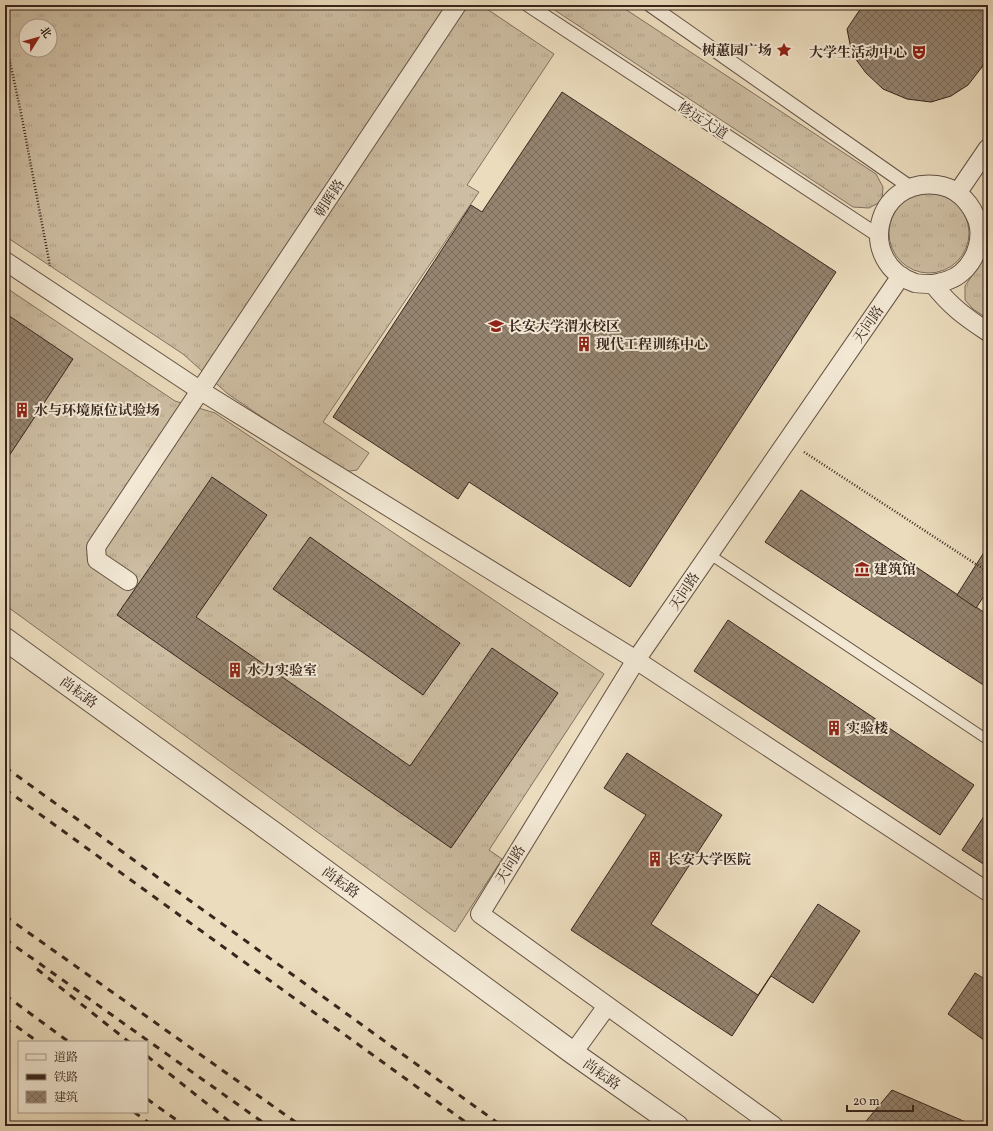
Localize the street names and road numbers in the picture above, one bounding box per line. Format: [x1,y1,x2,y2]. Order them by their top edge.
street label: 修远大道 [674,98,731,144]
street label: 朝晖路 [311,176,350,222]
street label: 天问路 [849,302,889,348]
street label: 天问路 [666,569,705,615]
street label: 尚耘路 [56,673,101,713]
street label: 天问路 [492,842,530,888]
street label: 尚耘路 [318,863,363,903]
street label: 尚耘路 [578,1055,624,1095]

